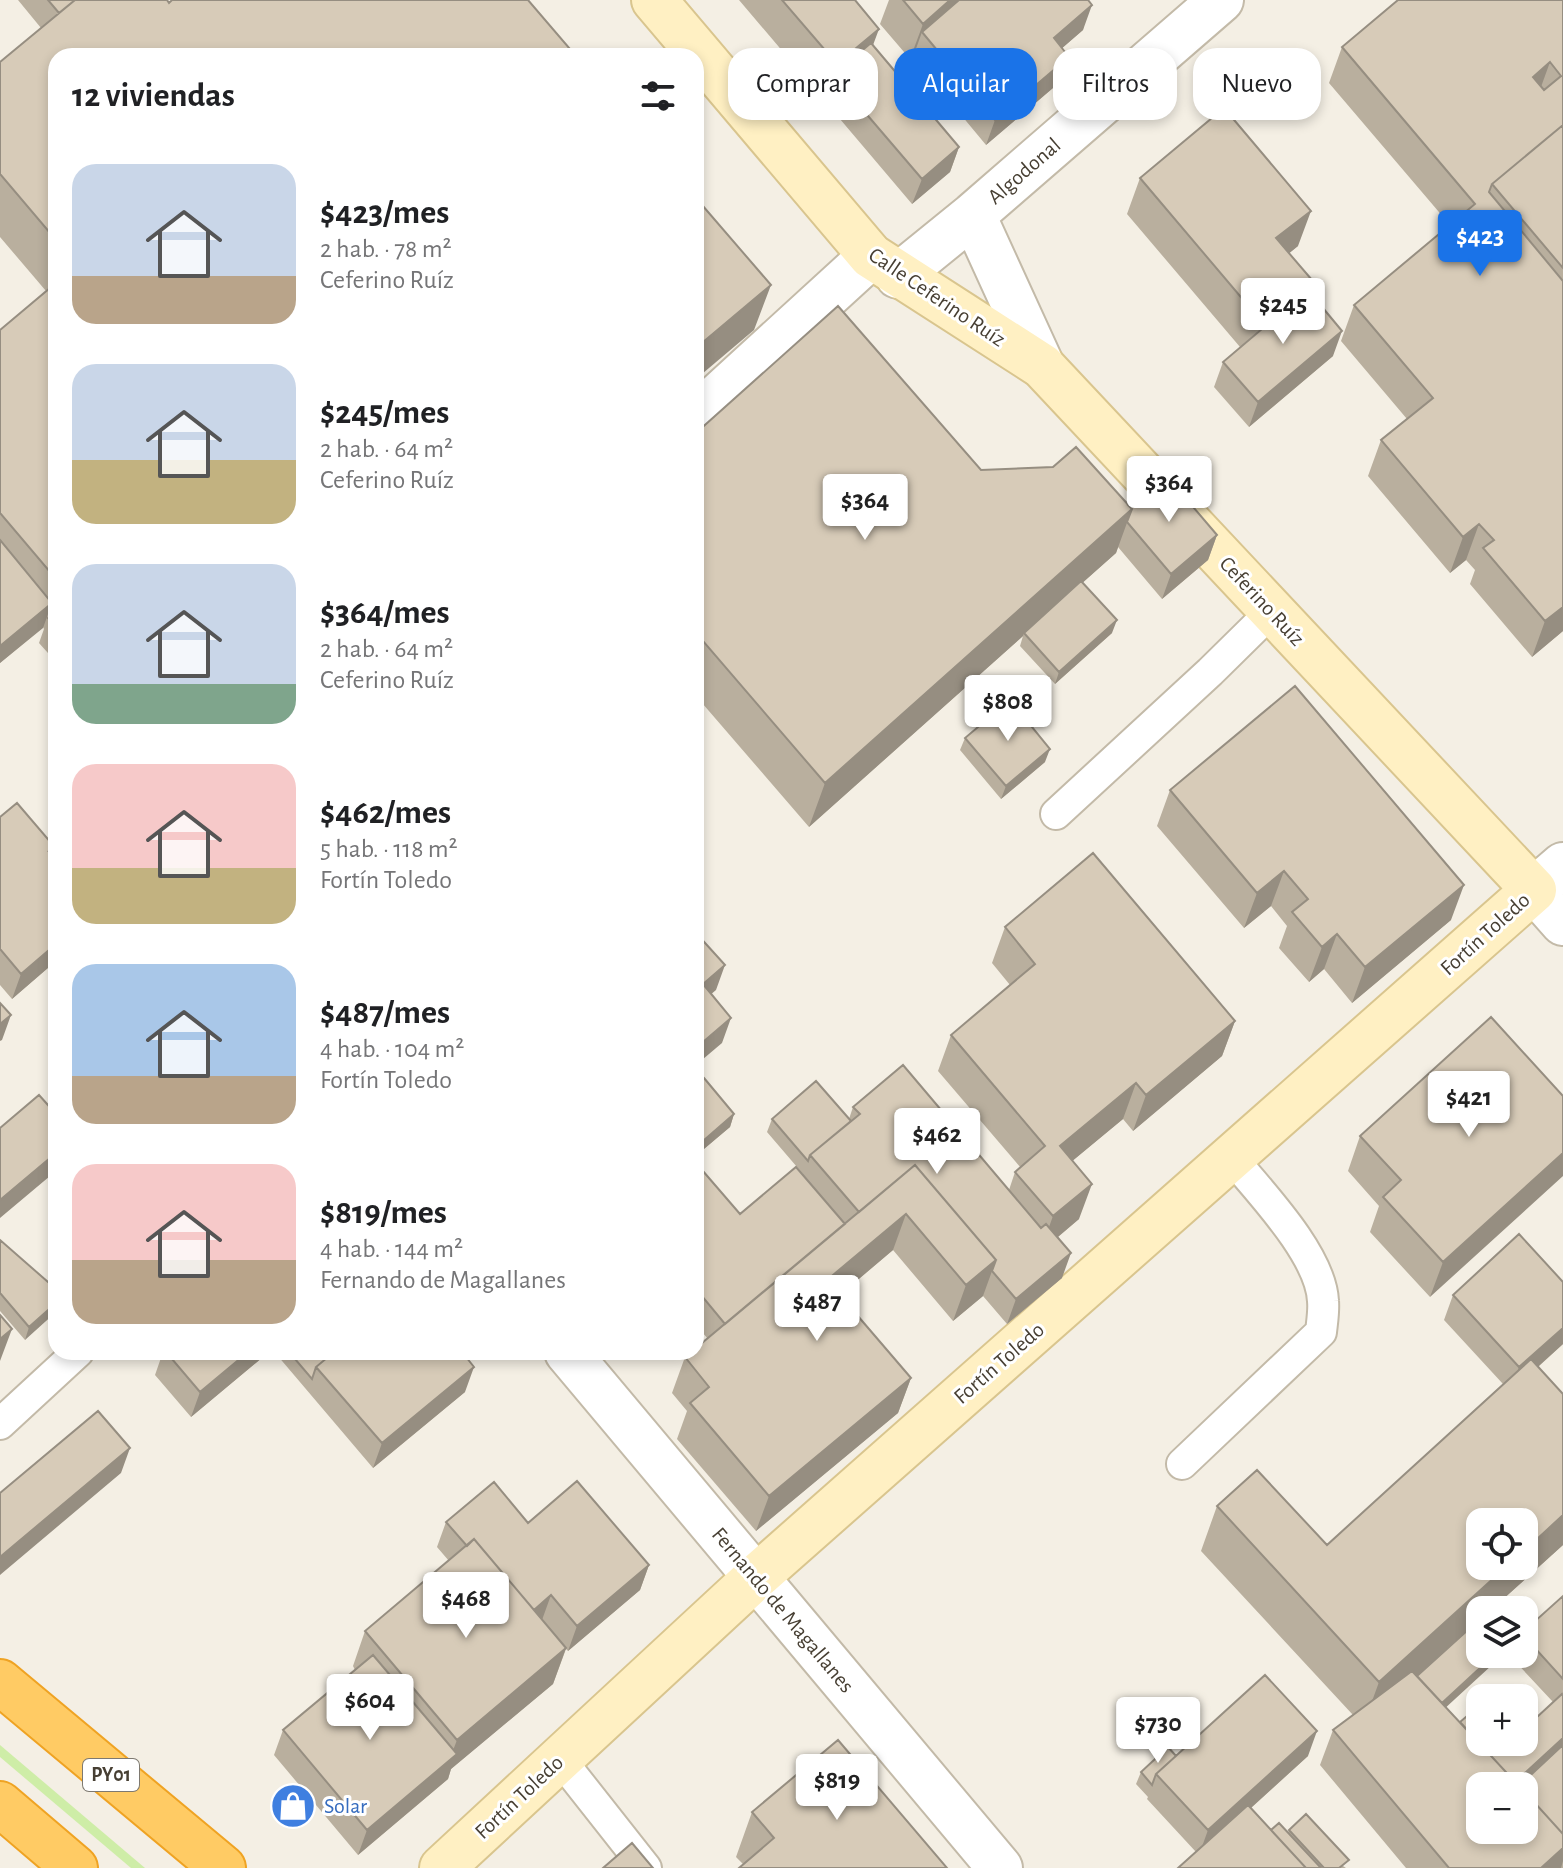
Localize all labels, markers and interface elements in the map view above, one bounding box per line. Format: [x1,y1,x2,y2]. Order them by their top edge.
chip: Comprar [728,48,878,120]
chip: Alquilar [894,48,1037,120]
chip: Filtros [1053,48,1177,120]
chip: Nuevo [1193,48,1321,120]
icon: filters [636,74,680,118]
text: 12 viviendas [72,79,235,113]
street label: Algodonal [983,134,1065,208]
icon: home [136,196,232,292]
text: $423/mes [320,196,449,230]
pin: $423 [1433,210,1527,278]
text: $423 [1456,223,1504,249]
text: 2 hab. · 78 m² [320,236,452,262]
street label: Calle Ceferino Ruíz [865,243,1009,351]
text: Ceferino Ruíz [320,267,454,293]
pin: $245 [1236,278,1330,346]
text: $245 [1259,291,1307,317]
icon: home [136,396,232,492]
text: $245/mes [320,396,449,430]
text: 2 hab. · 64 m² [320,436,453,462]
pin: $364 [1122,456,1216,524]
text: Ceferino Ruíz [320,467,454,493]
text: $364 [1145,469,1193,495]
pin: $364 [818,474,912,542]
text: $364 [841,487,889,513]
street label: Ceferino Ruíz [1215,552,1309,650]
icon: home [136,596,232,692]
text: $364/mes [320,596,450,630]
text: 2 hab. · 64 m² [320,636,453,662]
text: Ceferino Ruíz [320,667,454,693]
pin: $808 [961,675,1055,743]
text: $808 [983,688,1033,714]
icon: home [136,796,232,892]
text: $462/mes [320,796,451,830]
text: 5 hab. · 118 m² [320,836,458,862]
text: Fortín Toledo [320,867,452,893]
street label: Fortín Toledo [1436,888,1534,980]
icon: home [136,996,232,1092]
text: $487/mes [320,996,450,1030]
text: 4 hab. · 104 m² [320,1036,464,1062]
text: Fortín Toledo [320,1067,452,1093]
pin: $421 [1422,1071,1516,1139]
text: $421 [1446,1084,1492,1110]
pin: $462 [890,1108,984,1176]
text: $462 [912,1121,962,1147]
icon: home [136,1196,232,1292]
text: $819/mes [320,1196,447,1230]
text: 4 hab. · 144 m² [320,1236,463,1262]
text: Fernando de Magallanes [320,1267,566,1293]
pin: $487 [770,1275,864,1343]
text: $487 [793,1288,841,1314]
street label: Fortín Toledo [950,1318,1048,1408]
map controls [1466,1508,1538,1844]
button: locate [1466,1508,1538,1580]
street label: Fernando de Magallanes [708,1523,858,1697]
pin: $468 [419,1572,513,1640]
text: $468 [441,1585,491,1611]
button: layers [1466,1596,1538,1668]
pin: $604 [323,1674,417,1742]
button: + [1466,1684,1538,1756]
text: $604 [345,1687,395,1713]
pin: $730 [1111,1697,1205,1765]
text: $730 [1134,1710,1182,1736]
street label: Fortín Toledo [471,1751,567,1843]
pin: $819 [790,1754,884,1822]
road number: PY01 [83,1759,139,1791]
text: $819 [814,1767,860,1793]
button: − [1466,1772,1538,1844]
shop icon: Solar [269,1782,317,1830]
place label: Solar [324,1795,367,1817]

